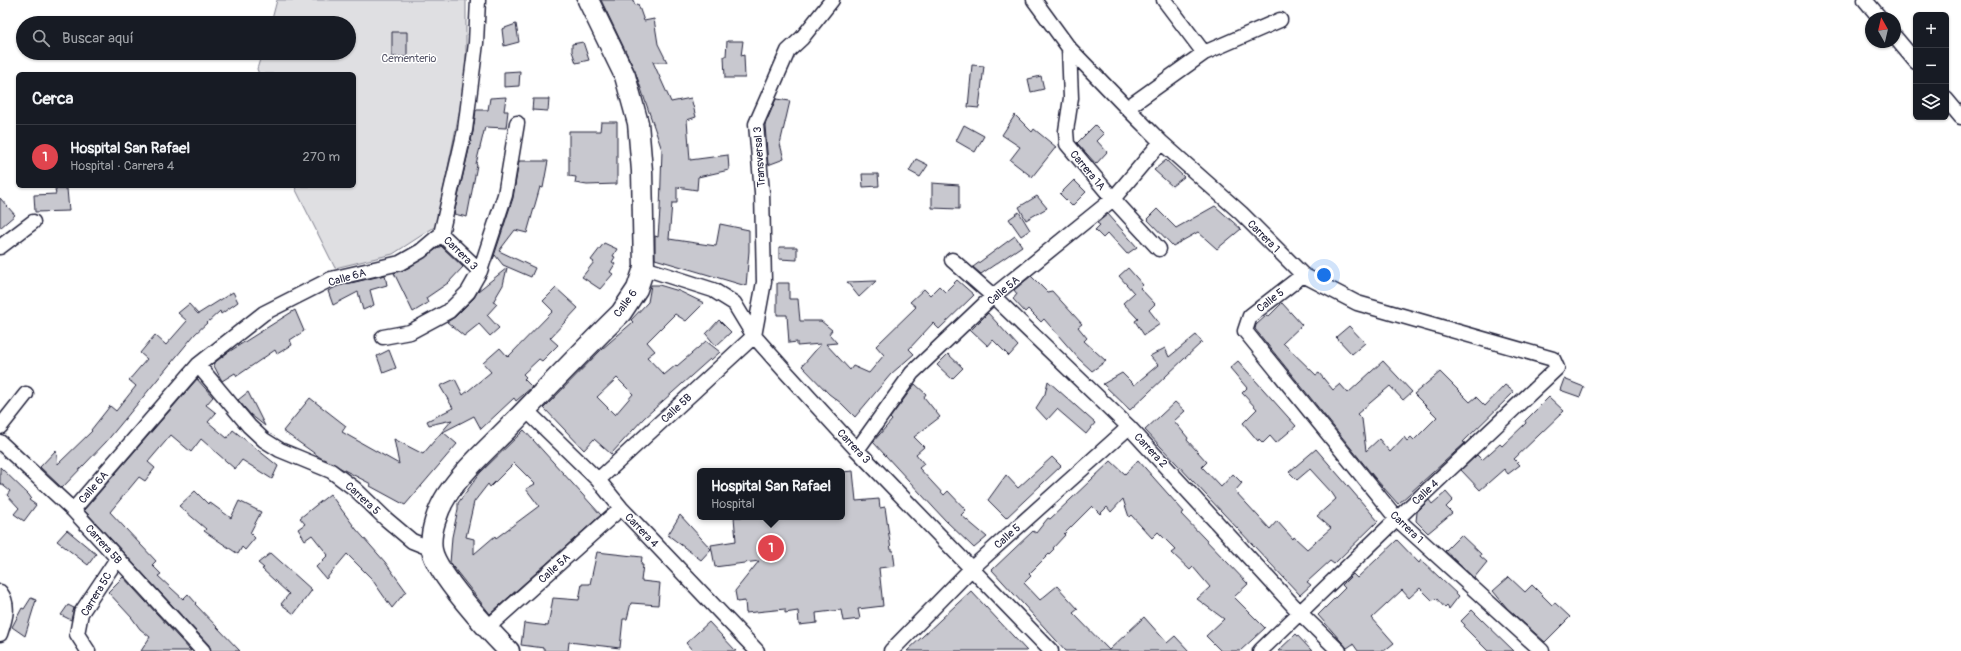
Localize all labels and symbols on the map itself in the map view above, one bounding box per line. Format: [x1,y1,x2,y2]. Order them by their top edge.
north arrow [1865,12,1901,48]
park label: Cementerio [382,52,437,65]
street label: Transversal 3 [751,126,768,188]
street label: Carrera 1A [1067,148,1108,193]
street label: Carrera 1 [1245,217,1283,255]
street label: Carrera 3 [441,234,480,273]
your location [1314,265,1334,285]
street label: Calle 6A [327,266,367,289]
street label: Calle 5A [985,273,1022,308]
street label: Calle 5 [1254,286,1287,315]
street label: Calle 6 [611,287,640,320]
street label: Calle 5B [658,391,694,426]
street label: Carrera 3 [834,426,873,466]
street label: Carrera 2 [1131,430,1170,470]
street label: Calle 6A [76,469,111,506]
street label: Calle 4 [1409,477,1442,508]
street label: Carrera 5 [343,479,383,517]
street label: Carrera 1 [1387,509,1426,546]
street label: Carrera 4 [622,510,662,551]
street label: Calle 5 [991,521,1023,552]
street label: Carrera 5B [83,522,125,567]
pin: 1 [758,533,784,563]
street label: Calle 5A [536,551,573,586]
street label: Carrera 5C [78,570,115,619]

